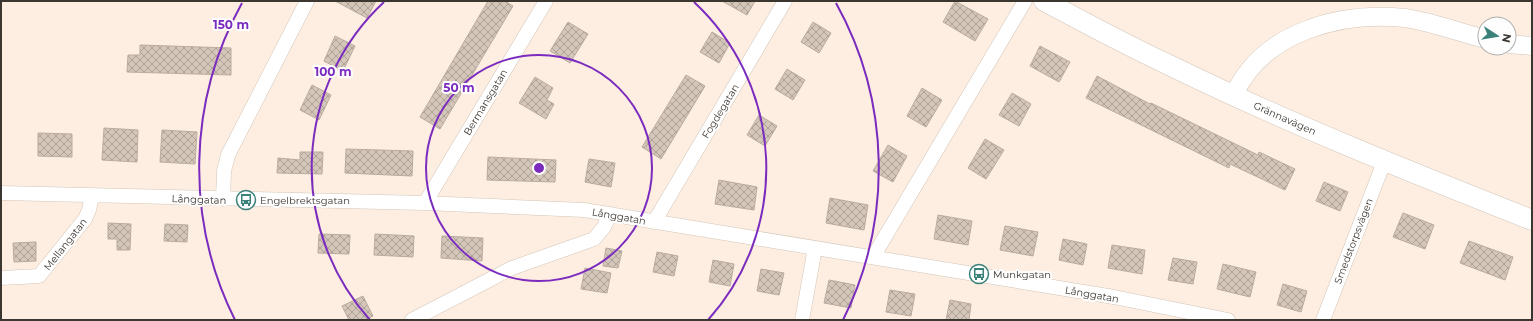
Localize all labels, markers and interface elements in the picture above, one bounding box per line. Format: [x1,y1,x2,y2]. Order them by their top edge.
north arrow [1477,16,1517,56]
text: 150 m [213,17,249,32]
text: N [1499,32,1515,44]
text: 100 m [315,64,351,79]
street label: Bermansgatan [461,67,510,138]
text: 50 m [443,80,475,95]
street label: Fogdegatan [699,82,742,141]
street label: Grännavägen [1251,99,1318,138]
centre of rings [532,161,546,175]
bus stop icon: Engelbrektsgatan [235,189,257,211]
street label: Långgatan [171,192,227,207]
place label: Engelbrektsgatan [260,194,350,207]
street label: Smedstorpsvägen [1331,196,1376,286]
street label: Långgatan [591,205,647,228]
street label: Mellangatan [41,216,90,273]
bus stop icon: Munkgatan [968,263,990,285]
place label: Munkgatan [993,268,1051,281]
street label: Långgatan [1064,283,1120,306]

